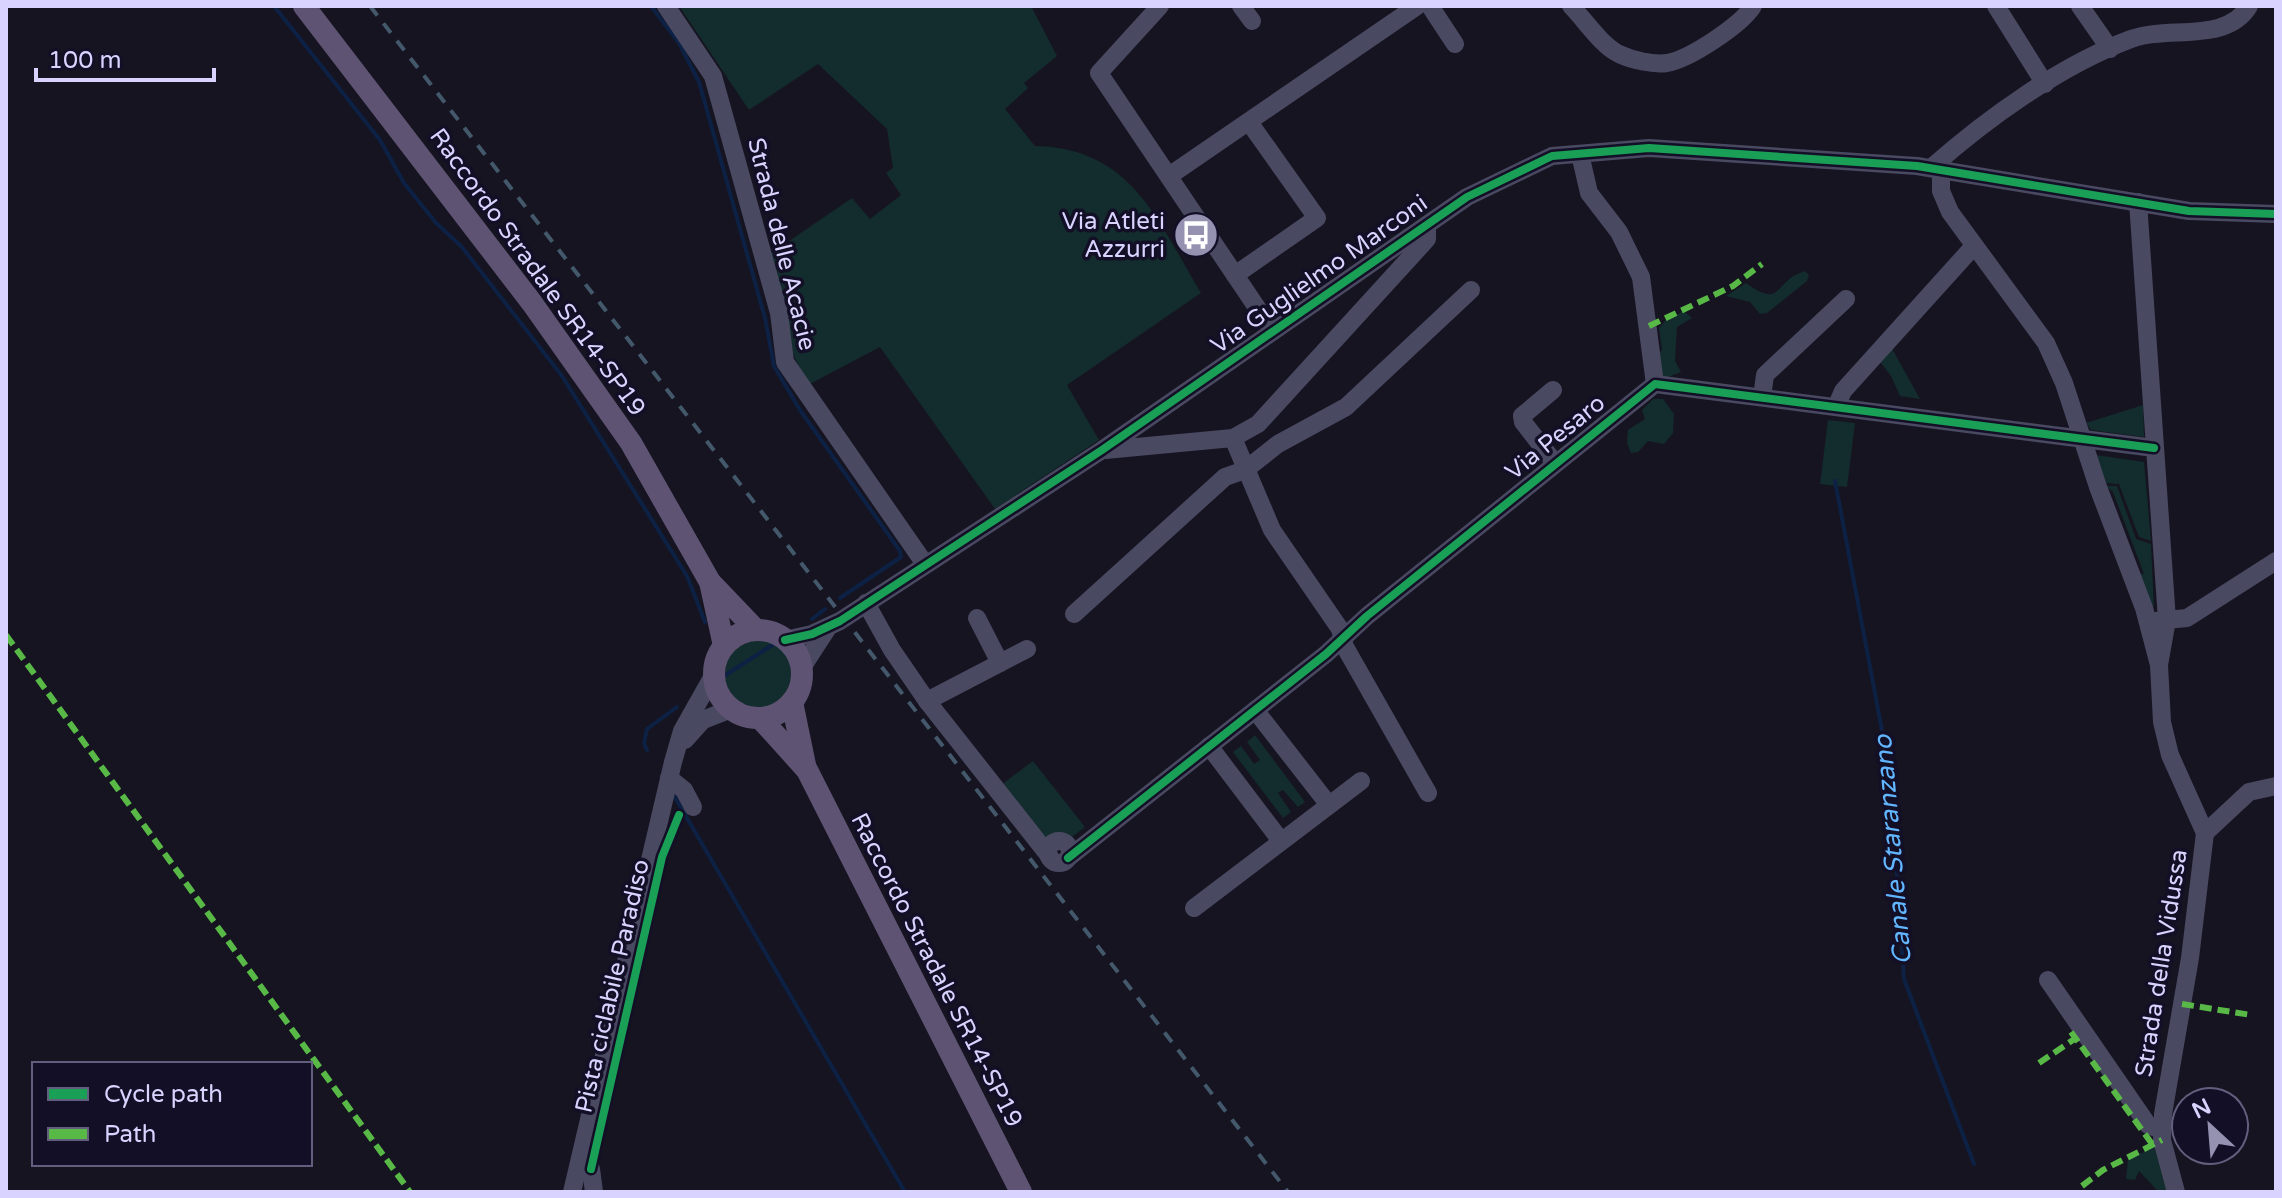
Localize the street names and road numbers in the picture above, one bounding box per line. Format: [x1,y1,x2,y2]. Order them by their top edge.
street label: Raccordo Stradale SR14-SP19 [423,123,652,422]
street label: Strada delle Acacie [741,135,822,353]
street label: Via Guglielmo Marconi [1205,189,1433,360]
street label: Via Pesaro [1500,388,1611,486]
street label: Raccordo Stradale SR14-SP19 [845,808,1029,1132]
street label: Strada della Vidussa [2129,847,2194,1079]
street label: Pista ciclabile Paradiso [569,857,656,1116]

